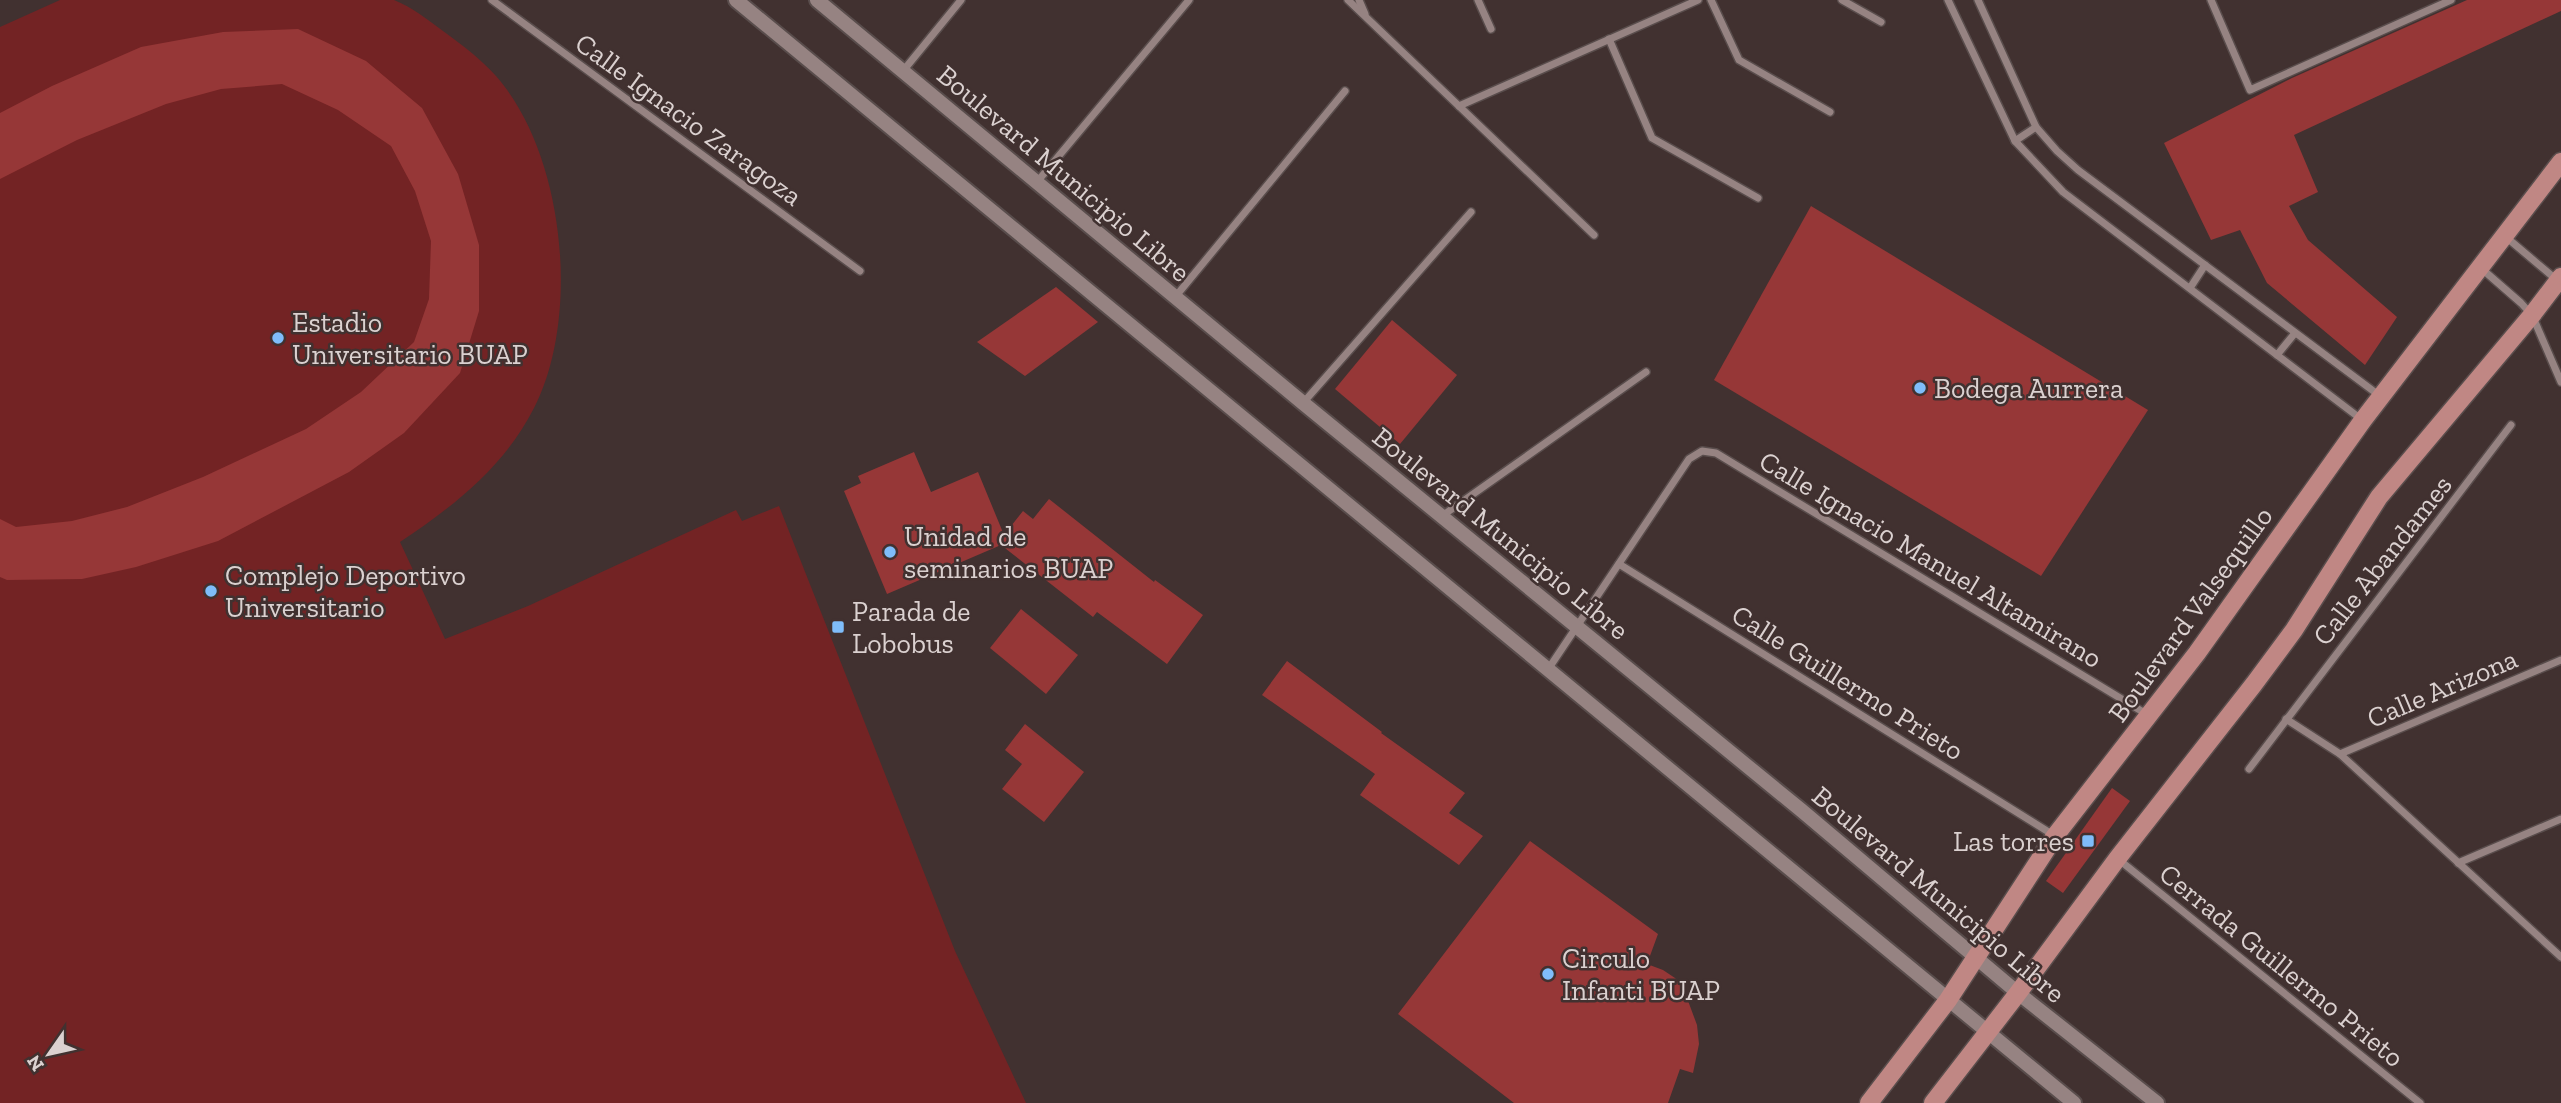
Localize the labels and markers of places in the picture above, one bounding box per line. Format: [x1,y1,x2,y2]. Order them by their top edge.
place label: Estadio Universitario BUAP [292,306,528,371]
marker: Estadio Universitario BUAP [270,330,286,346]
place label: Bodega Aurrera [1934,372,2124,405]
marker: Bodega Aurrera [1912,380,1928,396]
place label: Unidad de seminarios BUAP [904,520,1113,585]
marker: Unidad de seminarios BUAP [882,544,898,560]
place label: Complejo Deportivo Universitario [225,559,466,624]
marker: Complejo Deportivo Universitario [203,583,219,599]
place label: Parada de Lobobus [852,595,971,660]
marker: Parada de Lobobus [830,619,846,635]
place label: Las torres [1953,825,2074,858]
marker: Las torres [2080,833,2096,849]
place label: Circulo Infanti BUAP [1562,942,1720,1007]
marker: Circulo Infanti BUAP [1540,966,1556,982]

